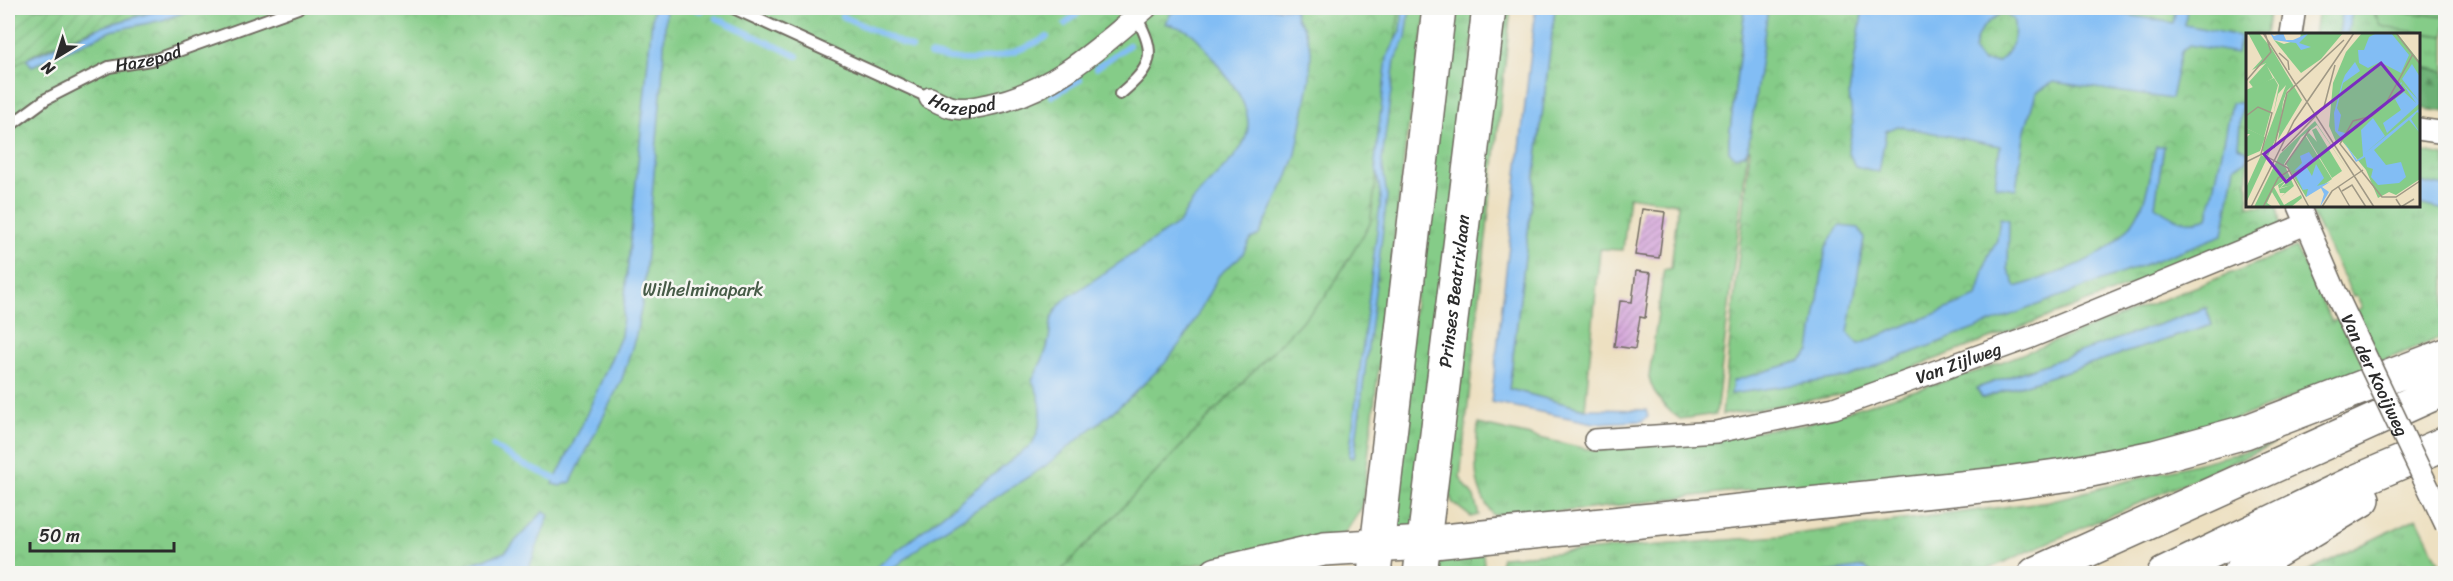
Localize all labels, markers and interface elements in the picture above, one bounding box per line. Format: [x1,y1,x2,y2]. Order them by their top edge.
north arrow [27,27,87,87]
inset map [2246,33,2420,207]
street label: Hazepad [113,35,188,82]
text: N [34,53,62,84]
street label: Hazepad [923,84,1000,125]
street label: Prinses Beatrixlaan [1429,212,1480,370]
park label: Wilhelminapark [643,274,764,306]
street label: Van der Kooijweg [2332,308,2418,442]
street label: Van Zijlweg [1911,333,2006,393]
scale bar [30,515,174,553]
text: 50 m [39,520,80,552]

